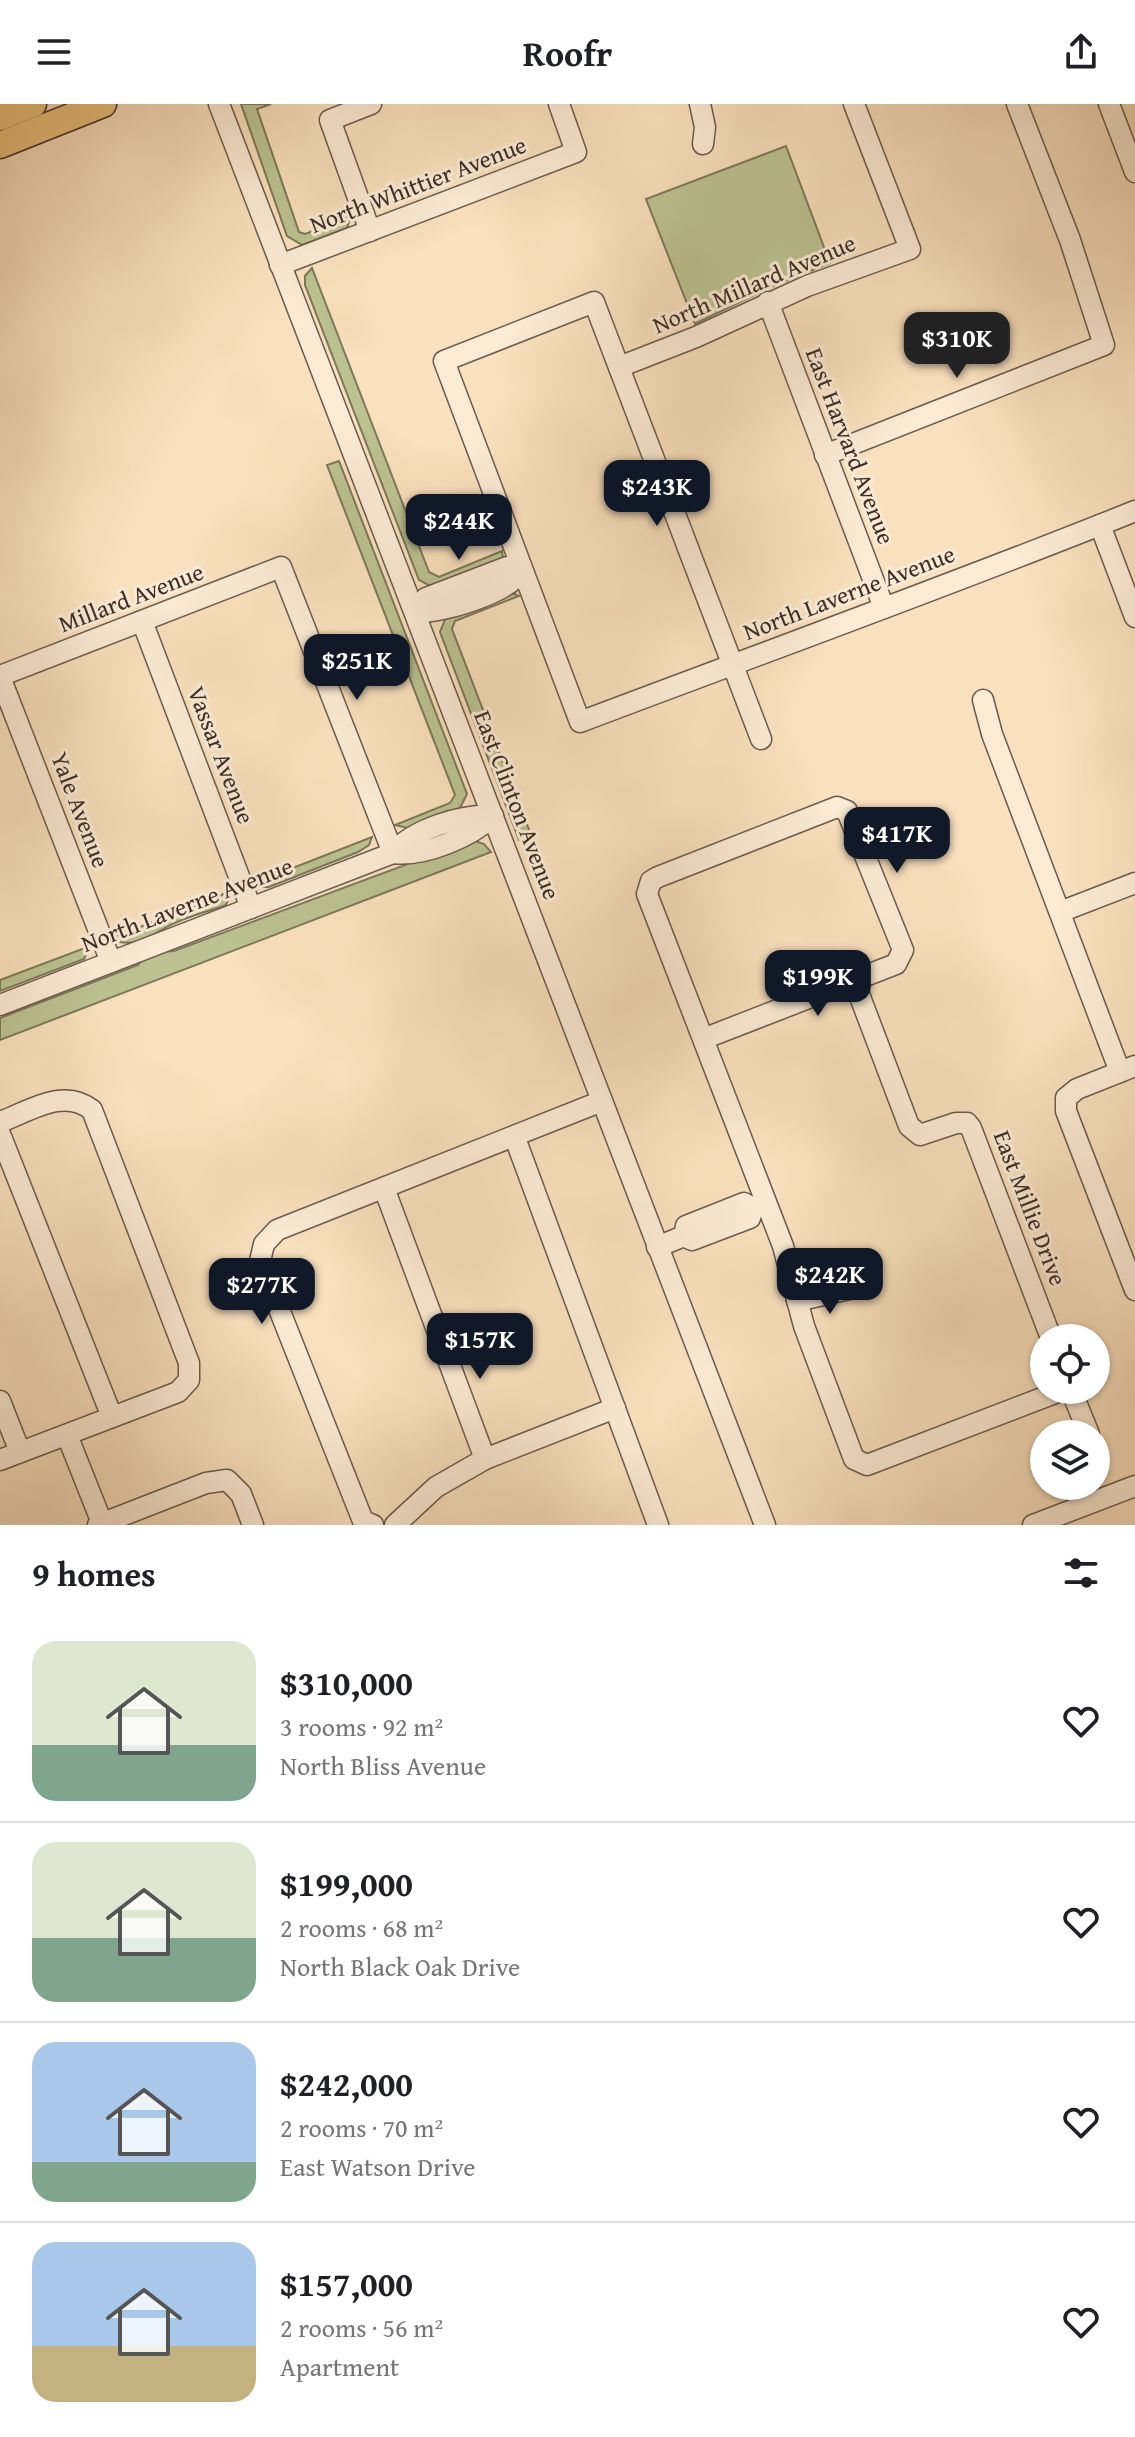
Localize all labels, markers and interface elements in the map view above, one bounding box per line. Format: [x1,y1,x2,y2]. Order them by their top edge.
text: Roofr [523,26,612,79]
icon: menu [32,30,76,74]
icon: share [1059,30,1103,74]
street label: North Whittier Avenue [304,127,531,242]
street label: North Millard Avenue [647,225,861,342]
pin: $310K [901,312,1013,380]
text: $310K [922,318,992,357]
street label: East Harvard Avenue [797,342,904,549]
pin: $243K [601,460,713,528]
text: $243K [622,466,692,505]
pin: $244K [403,494,515,562]
text: $244K [424,500,494,539]
street label: North Laverne Avenue [738,536,960,649]
street label: Millard Avenue [53,554,208,641]
pin: $251K [301,634,413,702]
text: $251K [322,640,392,679]
street label: Vassar Avenue [179,681,264,829]
street label: East Clinton Avenue [465,705,570,904]
street label: Yale Avenue [42,747,119,873]
pin: $417K [841,807,953,875]
text: $417K [862,813,932,852]
street label: North Laverne Avenue [76,848,298,961]
pin: $199K [762,950,874,1018]
text: $199K [783,956,853,995]
street label: East Millie Drive [985,1125,1076,1291]
pin: $242K [774,1248,886,1316]
text: $242K [795,1254,865,1293]
pin: $277K [206,1258,318,1326]
text: $277K [227,1264,297,1303]
pin: $157K [424,1313,536,1381]
text: $157K [445,1319,515,1358]
map controls [1030,1324,1110,1500]
button: locate [1030,1324,1110,1404]
button: layers [1030,1420,1110,1500]
text: 9 homes [32,1549,156,1598]
icon: filters [1059,1551,1103,1595]
text: $310,000 [280,1658,413,1707]
icon: home [96,1673,192,1769]
icon: heart [1059,1699,1103,1743]
text: 3 rooms · 92 m² [280,1707,443,1746]
text: North Bliss Avenue [280,1746,486,1785]
text: $199,000 [280,1859,413,1908]
icon: home [96,1874,192,1970]
icon: heart [1059,1900,1103,1944]
text: 2 rooms · 68 m² [280,1908,443,1947]
text: North Black Oak Drive [280,1947,520,1986]
text: $242,000 [280,2059,413,2108]
icon: home [96,2074,192,2170]
icon: heart [1059,2100,1103,2144]
text: 2 rooms · 70 m² [280,2108,443,2147]
text: East Watson Drive [280,2147,475,2186]
text: $157,000 [280,2259,413,2308]
icon: home [96,2274,192,2370]
icon: heart [1059,2300,1103,2344]
text: 2 rooms · 56 m² [280,2308,443,2347]
text: Apartment [280,2347,399,2386]

